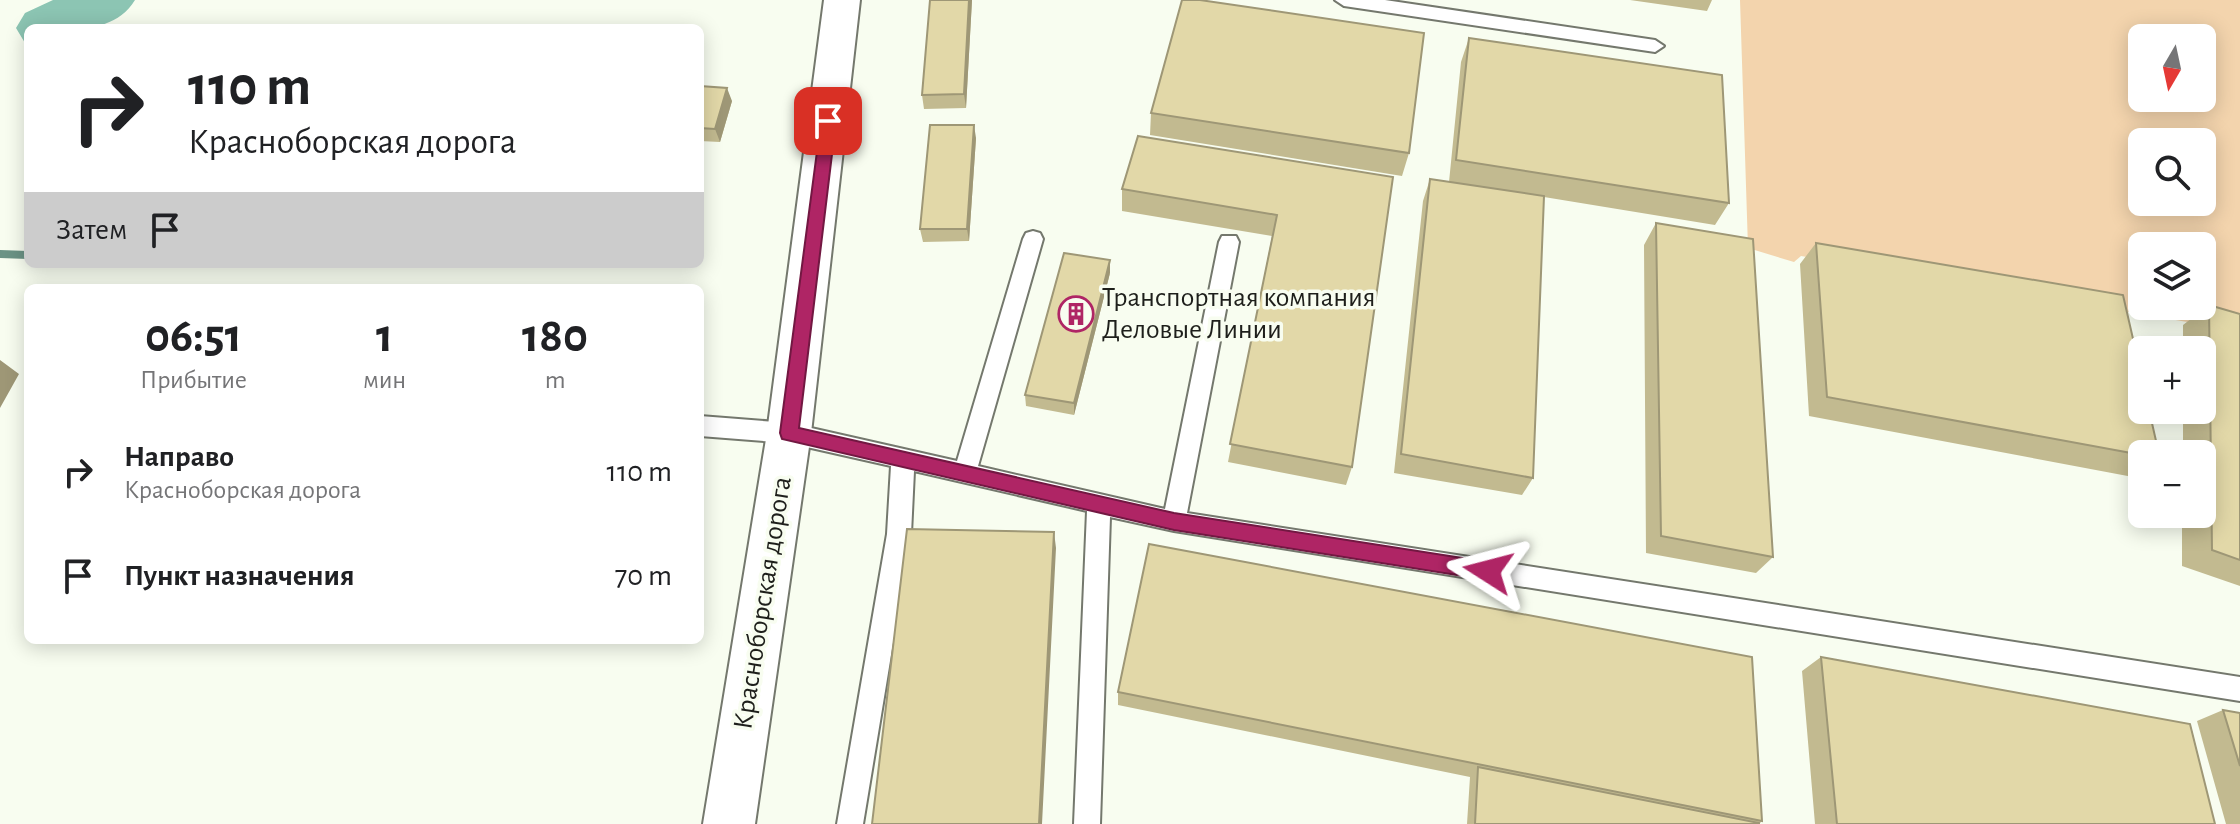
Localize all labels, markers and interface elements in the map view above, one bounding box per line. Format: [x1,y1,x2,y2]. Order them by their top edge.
north arrow [2128,24,2216,112]
map controls [2128,24,2216,528]
icon: right [56,56,160,160]
text: 110 m [188,59,311,115]
pin [794,87,862,155]
icon: arrive [806,99,850,143]
text: Красноборская дорога [188,124,516,160]
button: search [2128,128,2216,216]
icon: arrive [143,208,187,252]
text: Затем [56,215,127,245]
button: layers [2128,232,2216,320]
place label: Транспортная компания Деловые Линии [1102,284,1376,344]
building icon: Транспортная компания Деловые Линии [1057,295,1095,333]
text: 06:51 [145,313,242,361]
text: 1 [376,313,393,361]
text: 180 [522,313,588,361]
button: + [2128,336,2216,424]
text: Прибытие [140,367,247,393]
text: мин [363,367,406,393]
text: m [545,367,565,393]
button: − [2128,440,2216,528]
text: Направо [124,442,234,472]
icon: right [56,450,100,494]
text: 110 m [607,457,672,487]
street label: Красноборская дорога [729,474,797,731]
text: Красноборская дорога [124,477,361,503]
position arrow [1446,529,1530,613]
icon: arrive [56,554,100,598]
text: Пункт назначения [124,561,355,591]
text: 70 m [615,561,672,591]

